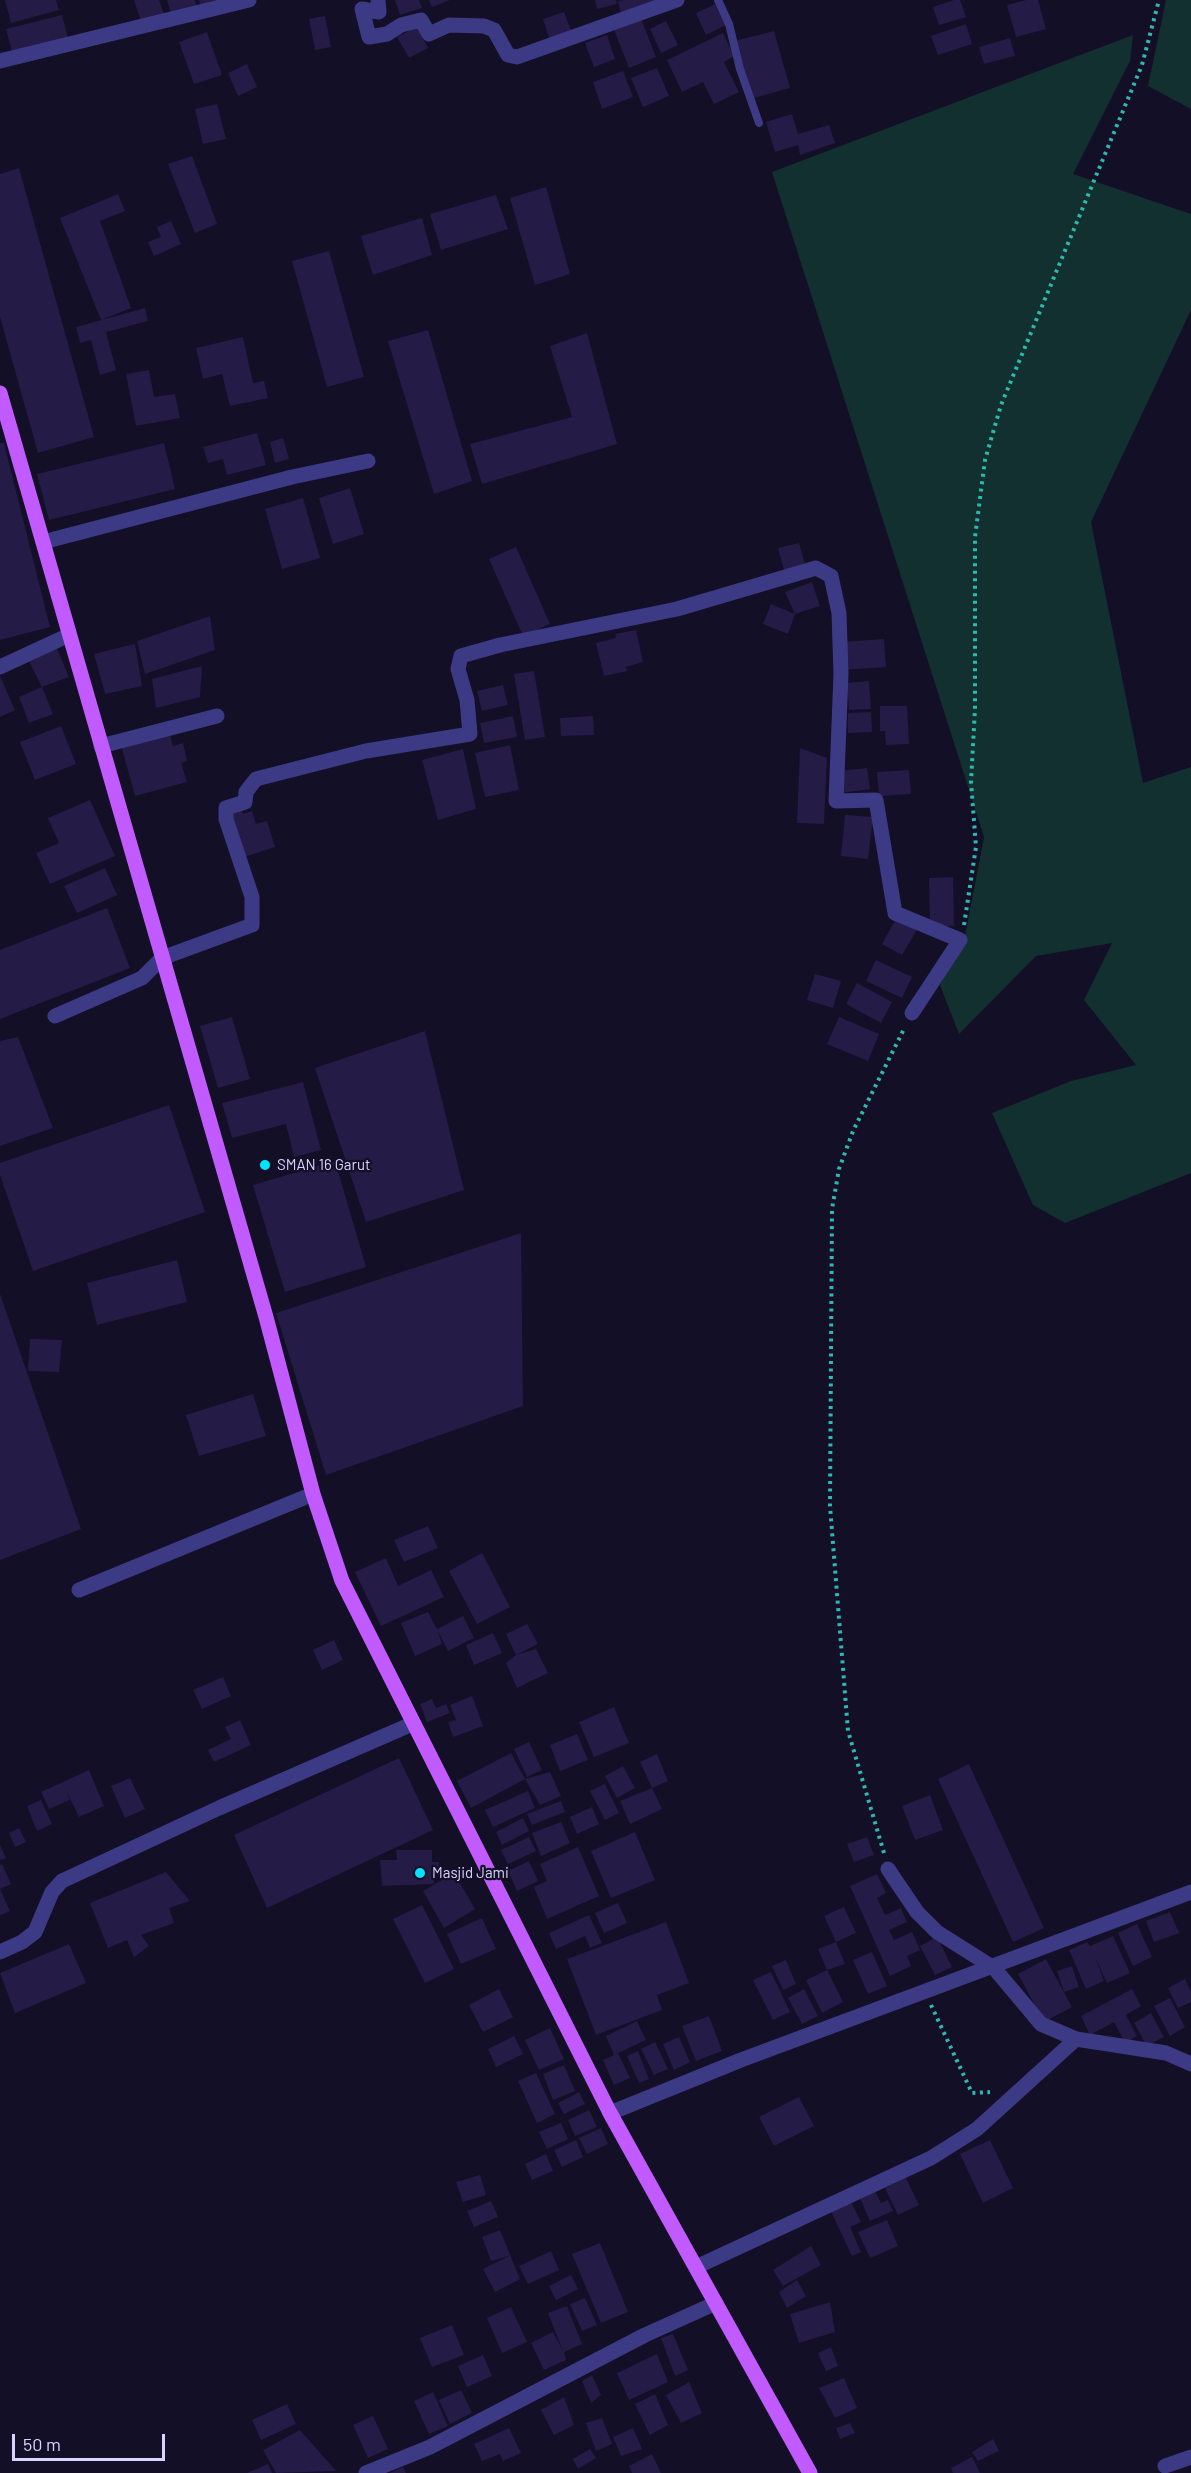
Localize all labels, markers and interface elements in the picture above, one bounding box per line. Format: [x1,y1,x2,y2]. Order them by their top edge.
place label: SMAN 16 Garut [277,1156,370,1174]
marker: SMAN 16 Garut [258,1158,272,1172]
place label: Masjid Jami [432,1864,509,1882]
marker: Masjid Jami [413,1866,427,1880]
scale bar [15,2422,168,2460]
text: 50 m [23,2433,61,2455]

